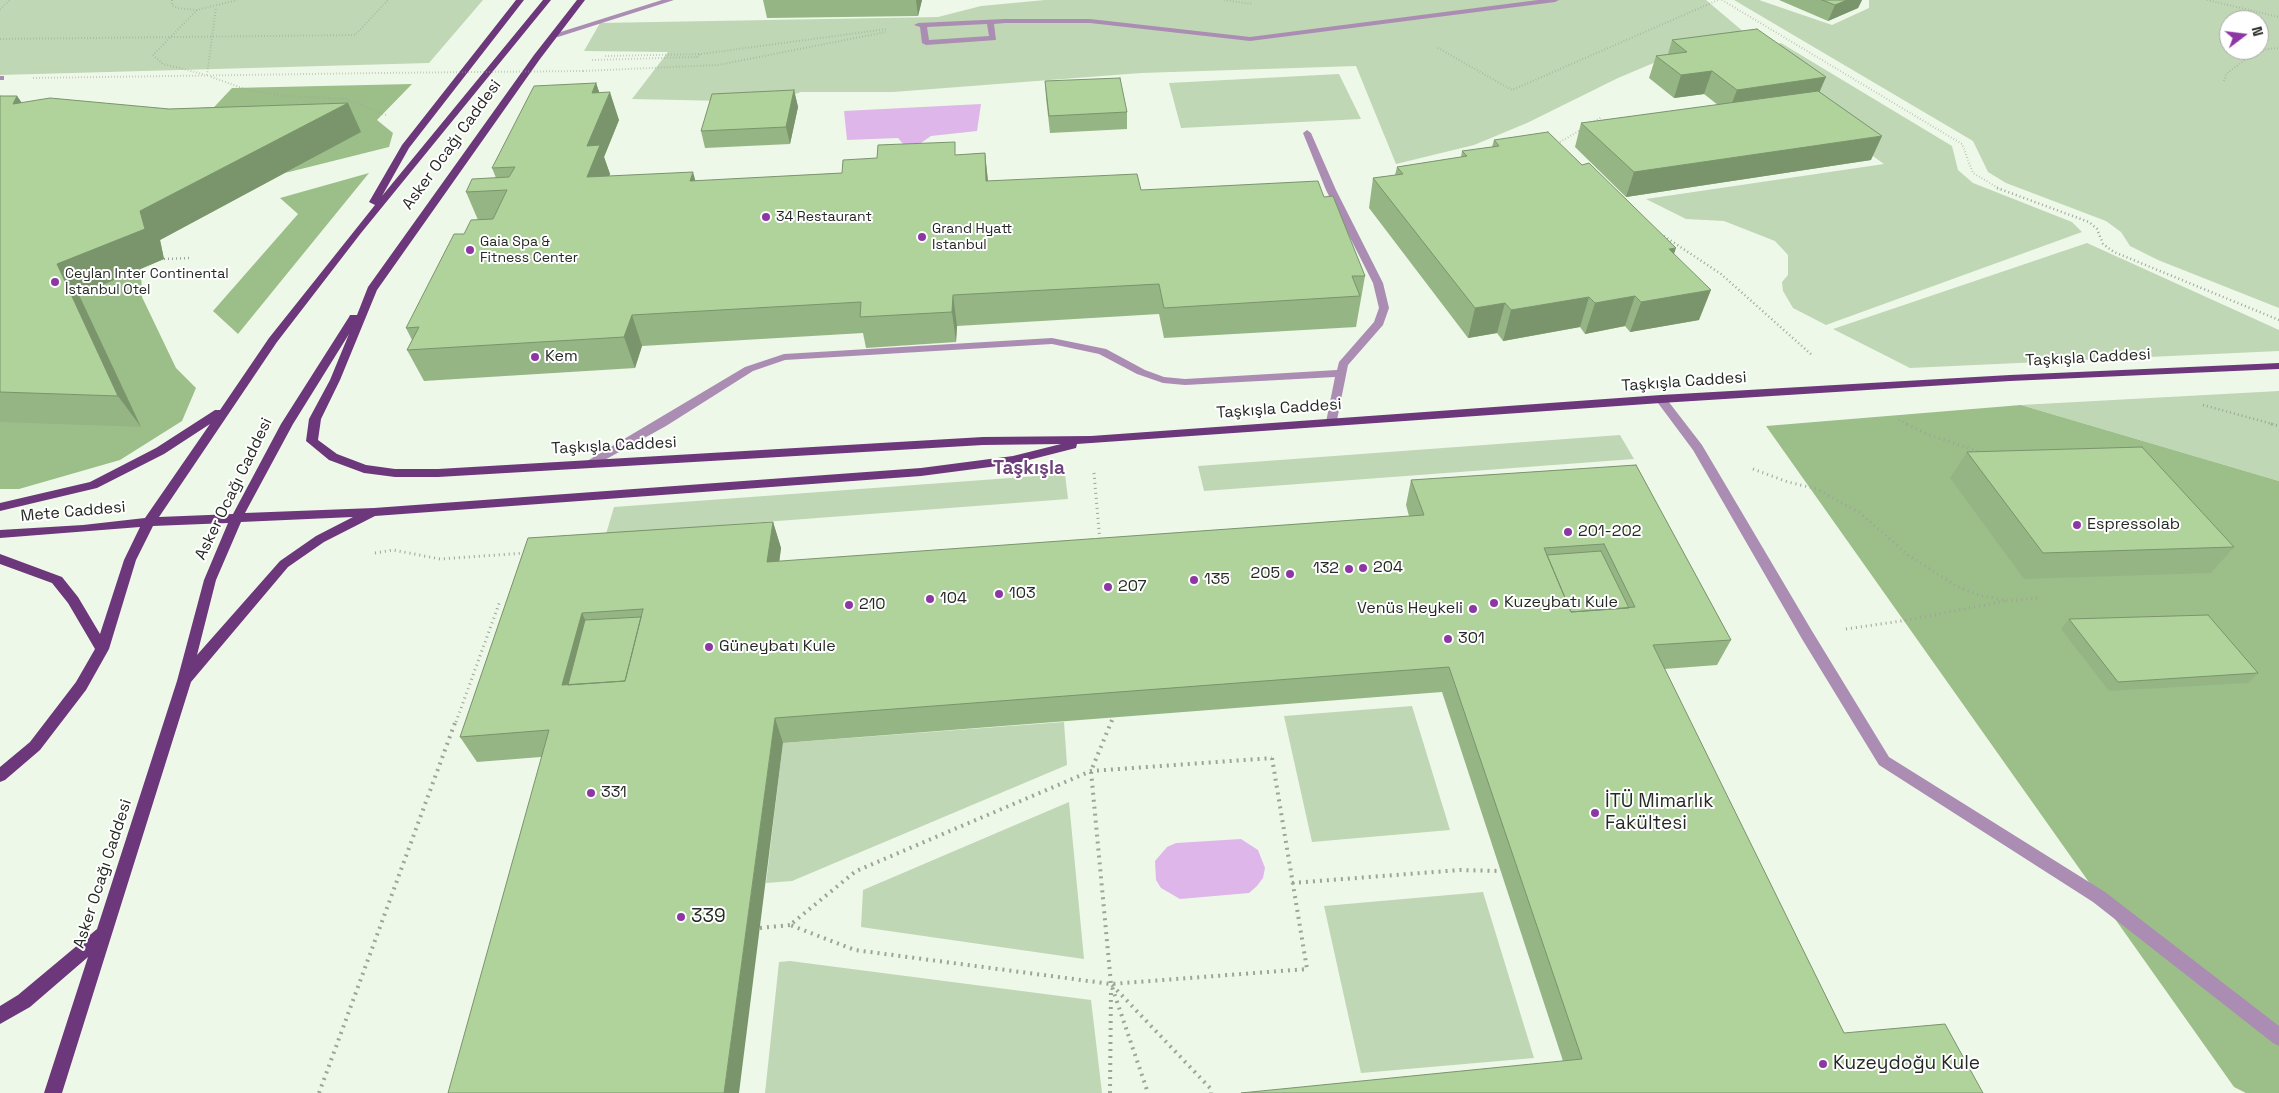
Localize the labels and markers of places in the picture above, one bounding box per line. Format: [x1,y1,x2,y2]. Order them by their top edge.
place label: 34 Restaurant [776,209,872,225]
marker: 34 Restaurant [760,211,772,223]
place label: Grand Hyatt Istanbul [932,221,1012,253]
marker: Grand Hyatt Istanbul [916,231,928,243]
place label: Gaia Spa & Fitness Center [480,234,578,266]
marker: Gaia Spa & Fitness Center [464,244,476,256]
place label: Ceylan Inter Continental İstanbul Otel [65,266,229,298]
marker: Ceylan Inter Continental İstanbul Otel [49,276,61,288]
place label: Kem [545,347,578,367]
marker: Kem [529,351,541,363]
place label: Espressolab [2087,515,2180,535]
marker: Espressolab [2071,519,2083,531]
place label: 201-202 [1578,522,1641,542]
marker: 201-202 [1562,526,1574,538]
place label: 204 [1373,558,1403,578]
place label: 132 [1313,559,1339,579]
marker: 204 [1357,562,1369,574]
marker: 132 [1343,563,1355,575]
place label: 205 [1251,564,1280,584]
marker: 205 [1284,568,1296,580]
place label: 135 [1204,570,1230,590]
marker: 135 [1188,574,1200,586]
place label: 207 [1118,577,1147,597]
marker: 207 [1102,581,1114,593]
place label: 103 [1009,584,1036,604]
marker: 103 [993,588,1005,600]
place label: 104 [940,589,967,609]
marker: 104 [924,593,936,605]
place label: Kuzeybatı Kule [1504,593,1618,613]
place label: 210 [859,595,886,615]
marker: Kuzeybatı Kule [1488,597,1500,609]
marker: 210 [843,599,855,611]
place label: Venüs Heykeli [1357,599,1463,619]
marker: Venüs Heykeli [1467,603,1479,615]
place label: 301 [1458,629,1485,649]
marker: 301 [1442,633,1454,645]
place label: Güneybatı Kule [719,637,836,657]
marker: Güneybatı Kule [703,641,715,653]
place label: 331 [601,783,627,803]
marker: 331 [585,787,597,799]
place label: İTÜ Mimarlık Fakültesi [1605,791,1713,835]
marker: İTÜ Mimarlık Fakültesi [1589,807,1601,819]
place label: 339 [691,906,726,928]
marker: 339 [675,911,687,923]
place label: Kuzeydoğu Kule [1833,1053,1980,1075]
marker: Kuzeydoğu Kule [1817,1058,1829,1070]

